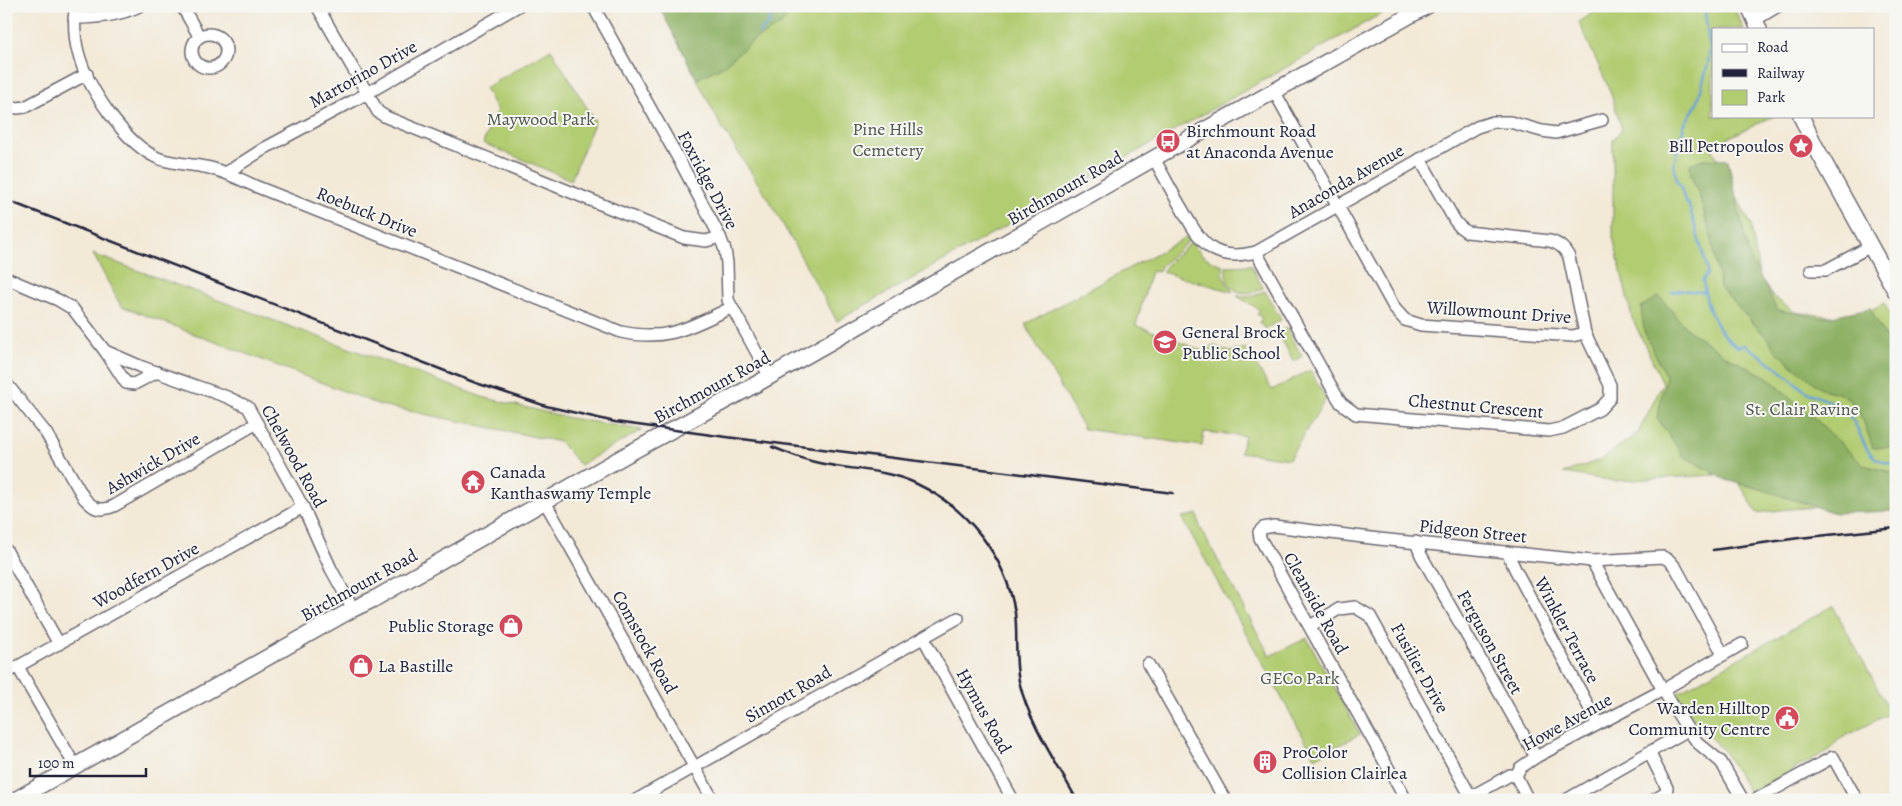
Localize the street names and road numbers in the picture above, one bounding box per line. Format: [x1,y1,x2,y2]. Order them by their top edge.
street label: Martorino Drive [305,34,421,114]
street label: Foxridge Drive [672,127,744,233]
street label: Anaconda Avenue [1283,138,1408,224]
street label: Birchmount Road [1003,145,1128,231]
street label: Roebuck Drive [313,181,421,243]
street label: Willowmount Drive [1425,295,1572,329]
street label: Birchmount Road [649,345,775,429]
street label: Chestnut Crescent [1408,388,1545,424]
street label: Chelwood Road [256,400,332,512]
street label: Ashwick Drive [101,426,205,500]
street label: Pidgeon Street [1418,513,1528,549]
street label: Woodfern Drive [88,536,203,614]
street label: Birchmount Road [296,543,422,627]
street label: Cleanside Road [1278,548,1354,659]
street label: Winkler Terrace [1528,572,1605,687]
street label: Ferguson Street [1451,585,1529,699]
street label: Comstock Road [607,586,683,698]
street label: Fusilier Drive [1385,619,1455,717]
street label: Sinnott Road [740,659,836,728]
street label: Hymus Road [951,664,1017,758]
street label: Howe Avenue [1518,687,1616,757]

